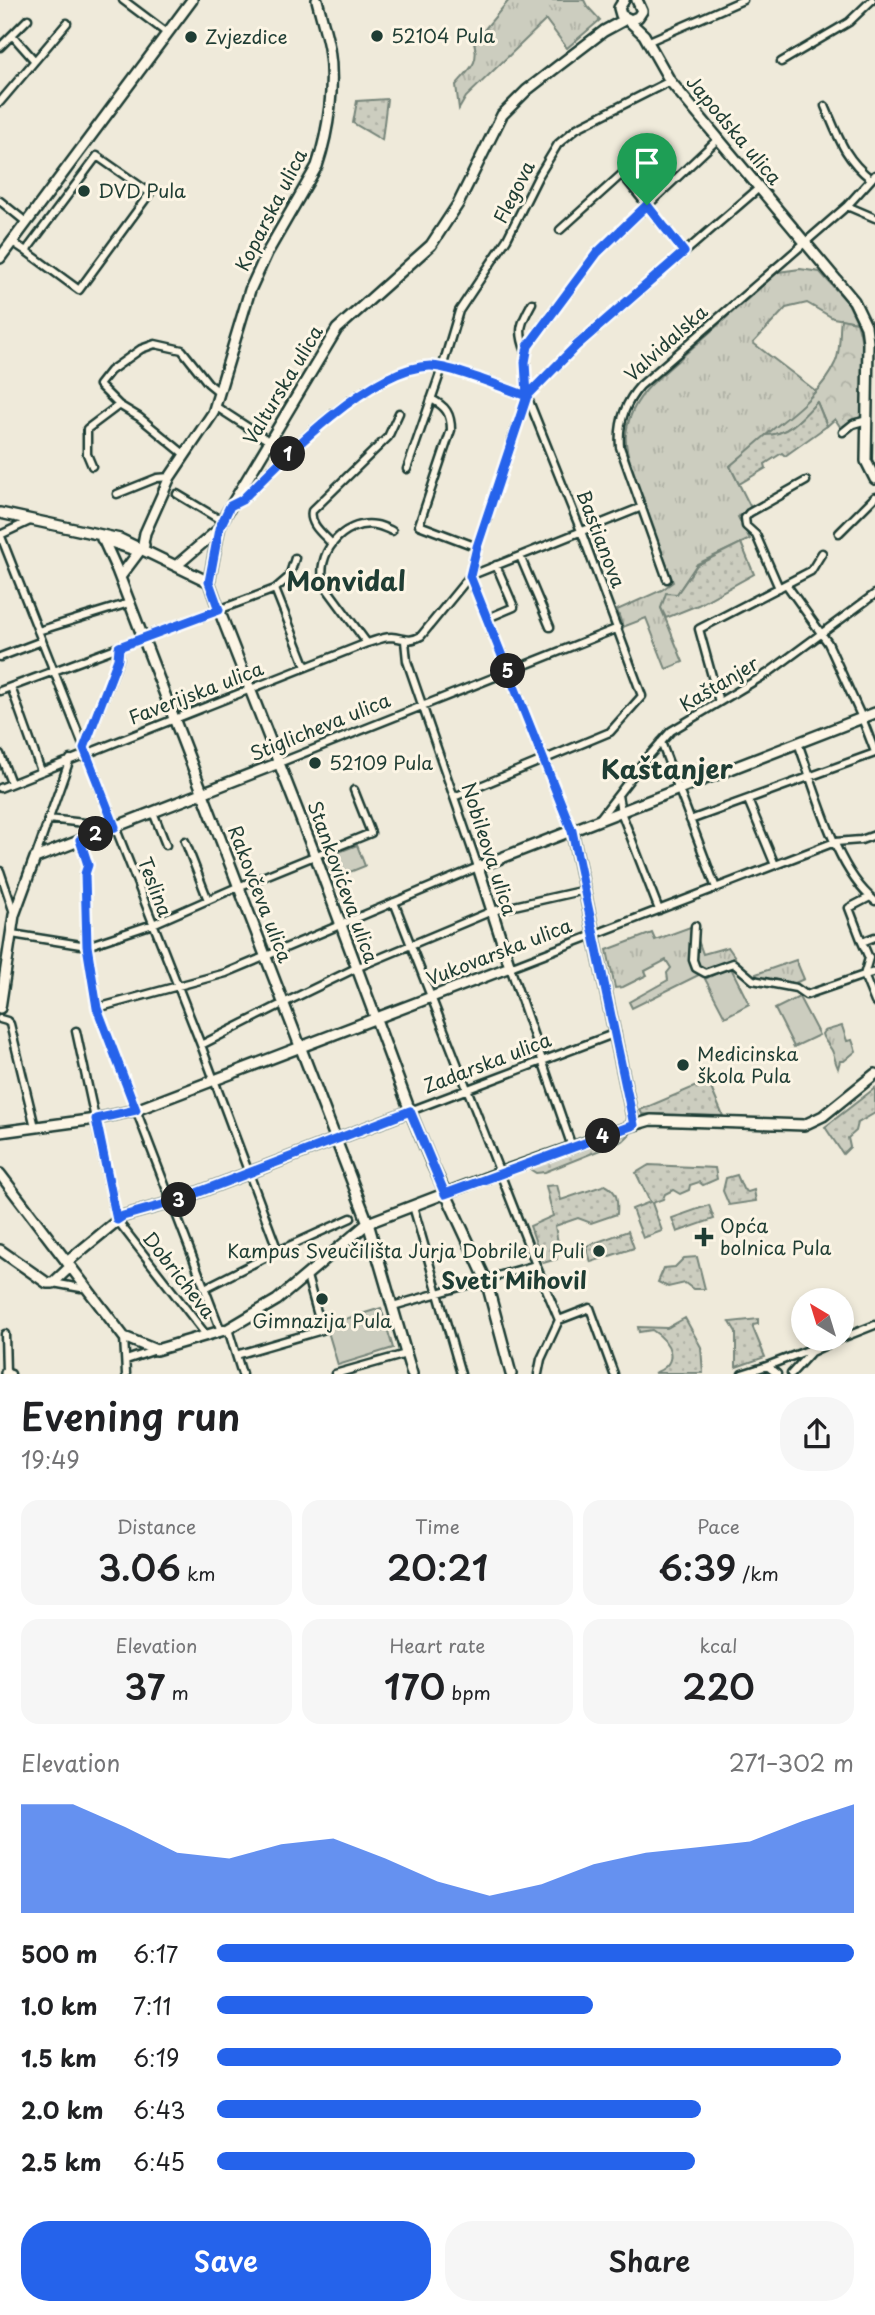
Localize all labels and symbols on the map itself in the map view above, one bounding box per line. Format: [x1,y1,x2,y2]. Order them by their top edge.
place label: 52104 Pula [391,21,495,49]
place label: Zvjezdice [205,22,287,50]
marker: 52104 Pula [369,28,385,44]
marker: Zvjezdice [183,29,199,45]
street label: Japodska ulica [680,68,789,190]
pin [617,133,677,205]
street label: Koparska ulica [227,144,313,275]
street label: Flegova [485,155,541,228]
place label: DVD Pula [98,176,186,204]
marker: DVD Pula [76,183,92,199]
street label: Valvidalska [618,297,713,387]
street label: Valturska ulica [235,319,329,450]
pin: 1 [270,436,306,472]
street label: Bastianova [570,486,634,592]
district label: Monvidal [286,561,406,600]
street label: Kaštanjer [674,648,763,718]
street label: Faverijska ulica [124,653,267,731]
pin: 5 [490,654,526,688]
street label: Stiglicheva ulica [245,685,394,767]
place label: 52109 Pula [329,748,433,776]
district label: Kaštanjer [601,749,734,788]
marker: 52109 Pula [307,755,323,771]
street label: Nobileova ulica [455,778,525,919]
street label: Stankovićeva ulica [302,797,386,967]
pin: 2 [78,816,114,852]
street label: Rakovčeva ulica [222,821,300,966]
street label: Teslina [132,853,180,921]
street label: Vukovarska ulica [422,910,575,992]
street label: Zadarska ulica [419,1025,555,1099]
place label: Medicinska škola Pula [697,1039,798,1089]
marker: Medicinska škola Pula [675,1057,691,1073]
pin: 4 [586,1118,620,1154]
pin: 3 [162,1182,196,1218]
place label: Opća bolnica Pula [720,1211,831,1261]
street label: Dobricheva [137,1225,223,1324]
marker: Opća bolnica Pula [694,1227,714,1247]
place label: Kampus Sveučilišta Jurja Dobrile u Puli [227,1236,585,1264]
marker: Kampus Sveučilišta Jurja Dobrile u Puli [591,1243,607,1259]
district label: Sveti Mihovil [441,1262,587,1297]
north arrow [791,1288,854,1351]
marker: Gimnazija Pula [314,1291,330,1307]
place label: Gimnazija Pula [252,1306,392,1334]

